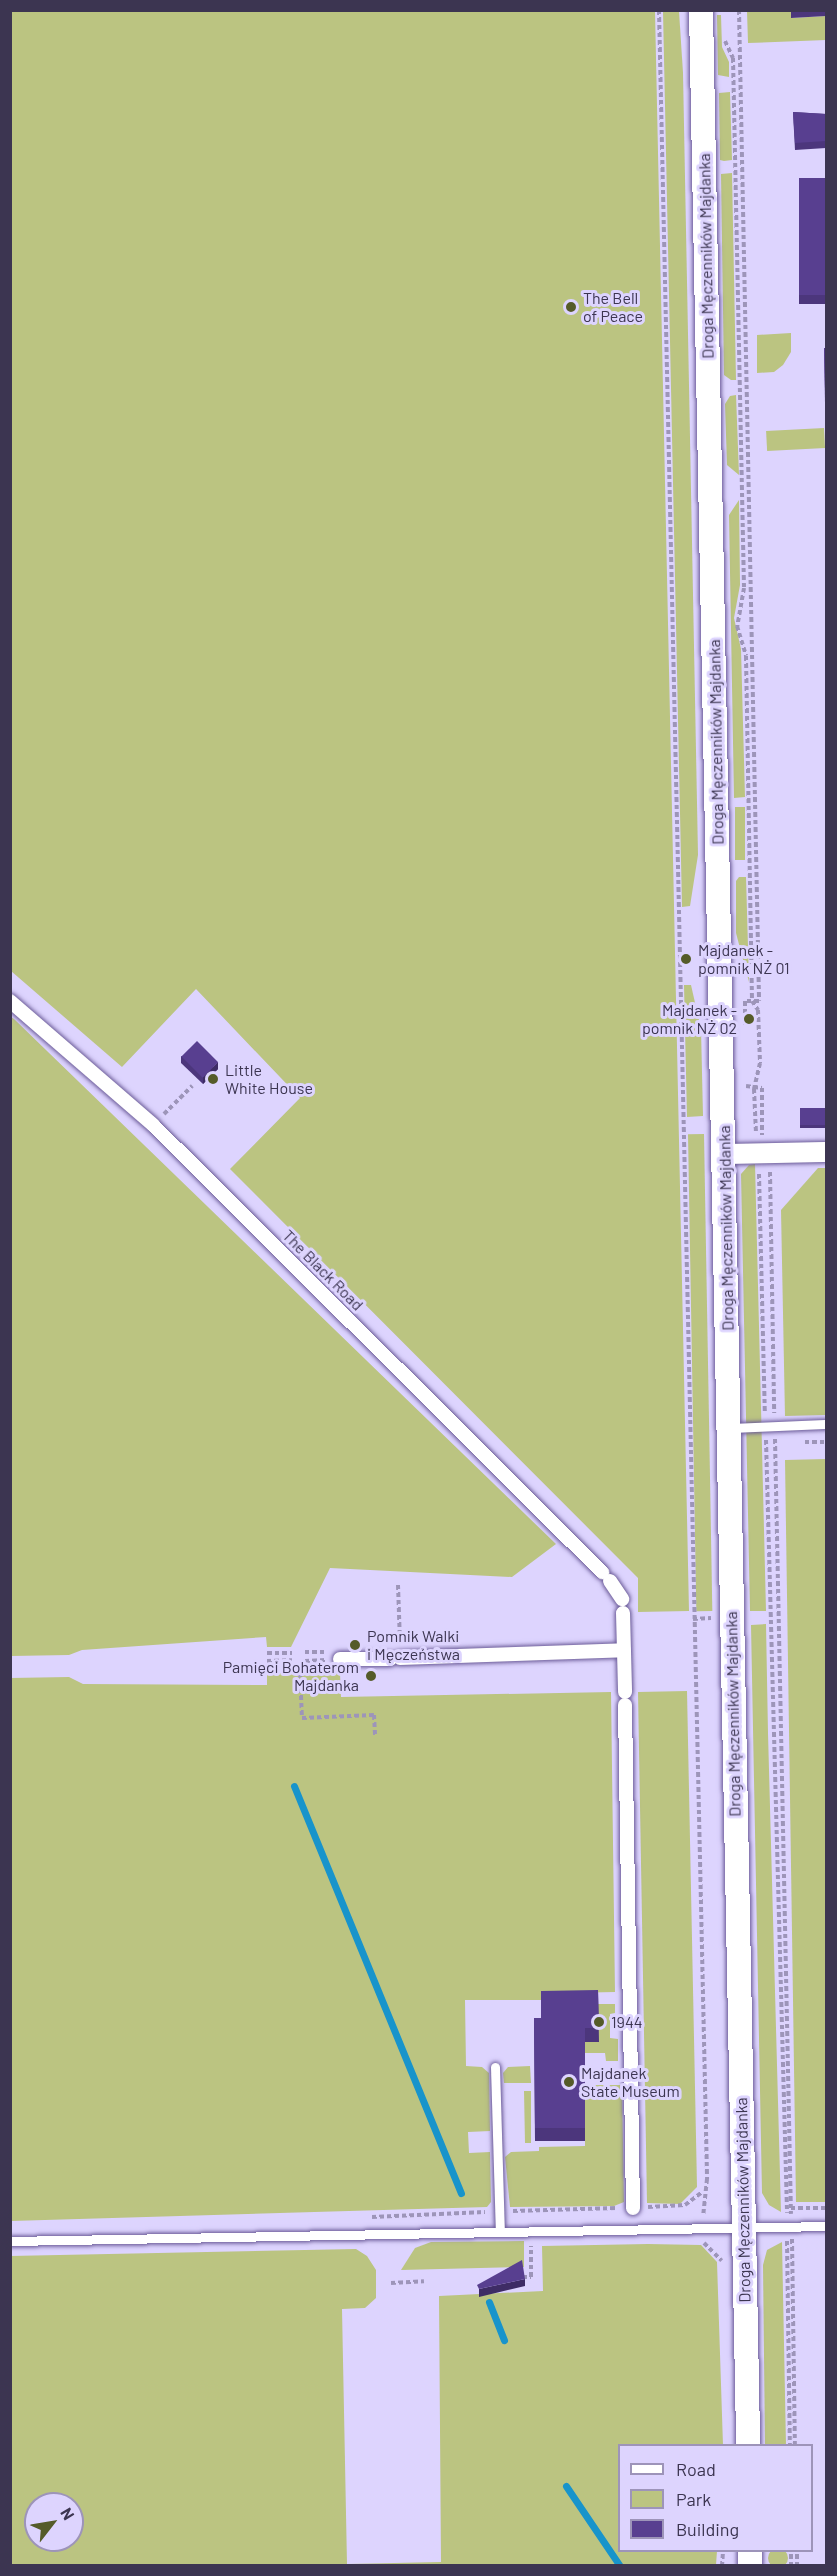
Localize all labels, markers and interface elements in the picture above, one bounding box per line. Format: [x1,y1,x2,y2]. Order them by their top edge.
street label: Droga Męczenników Majdanka [695,153,717,359]
place label: The Bell of Peace [583,288,643,326]
marker: The Bell of Peace [564,300,578,314]
street label: Droga Męczenników Majdanka [705,639,727,845]
place label: Majdanek - pomnik NŻ 01 [698,940,790,978]
marker: Majdanek - pomnik NŻ 01 [679,952,693,966]
place label: Majdanek - pomnik NŻ 02 [642,1000,737,1038]
marker: Majdanek - pomnik NŻ 02 [742,1012,756,1026]
place label: Little White House [225,1060,313,1098]
marker: Little White House [206,1072,220,1086]
street label: Droga Męczenników Majdanka [715,1125,737,1331]
street label: The Black Road [279,1226,367,1314]
street label: Droga Męczenników Majdanka [722,1611,744,1817]
place label: Pomnik Walki i Męczeństwa [367,1626,460,1664]
marker: Pomnik Walki i Męczeństwa [348,1638,362,1652]
place label: Pamięci Bohaterom Majdanka [223,1657,359,1695]
marker: Pamięci Bohaterom Majdanka [364,1669,378,1683]
place label: 1944 [611,2012,643,2032]
marker: 1944 [592,2015,606,2029]
place label: Majdanek State Museum [581,2063,680,2101]
marker: Majdanek State Museum [562,2075,576,2089]
street label: Droga Męczenników Majdanka [732,2097,754,2303]
legend [618,2444,813,2552]
text: Road [676,2458,716,2480]
text: Park [676,2488,711,2510]
north arrow [24,2492,84,2552]
text: N [57,2504,79,2523]
text: Building [676,2518,739,2540]

